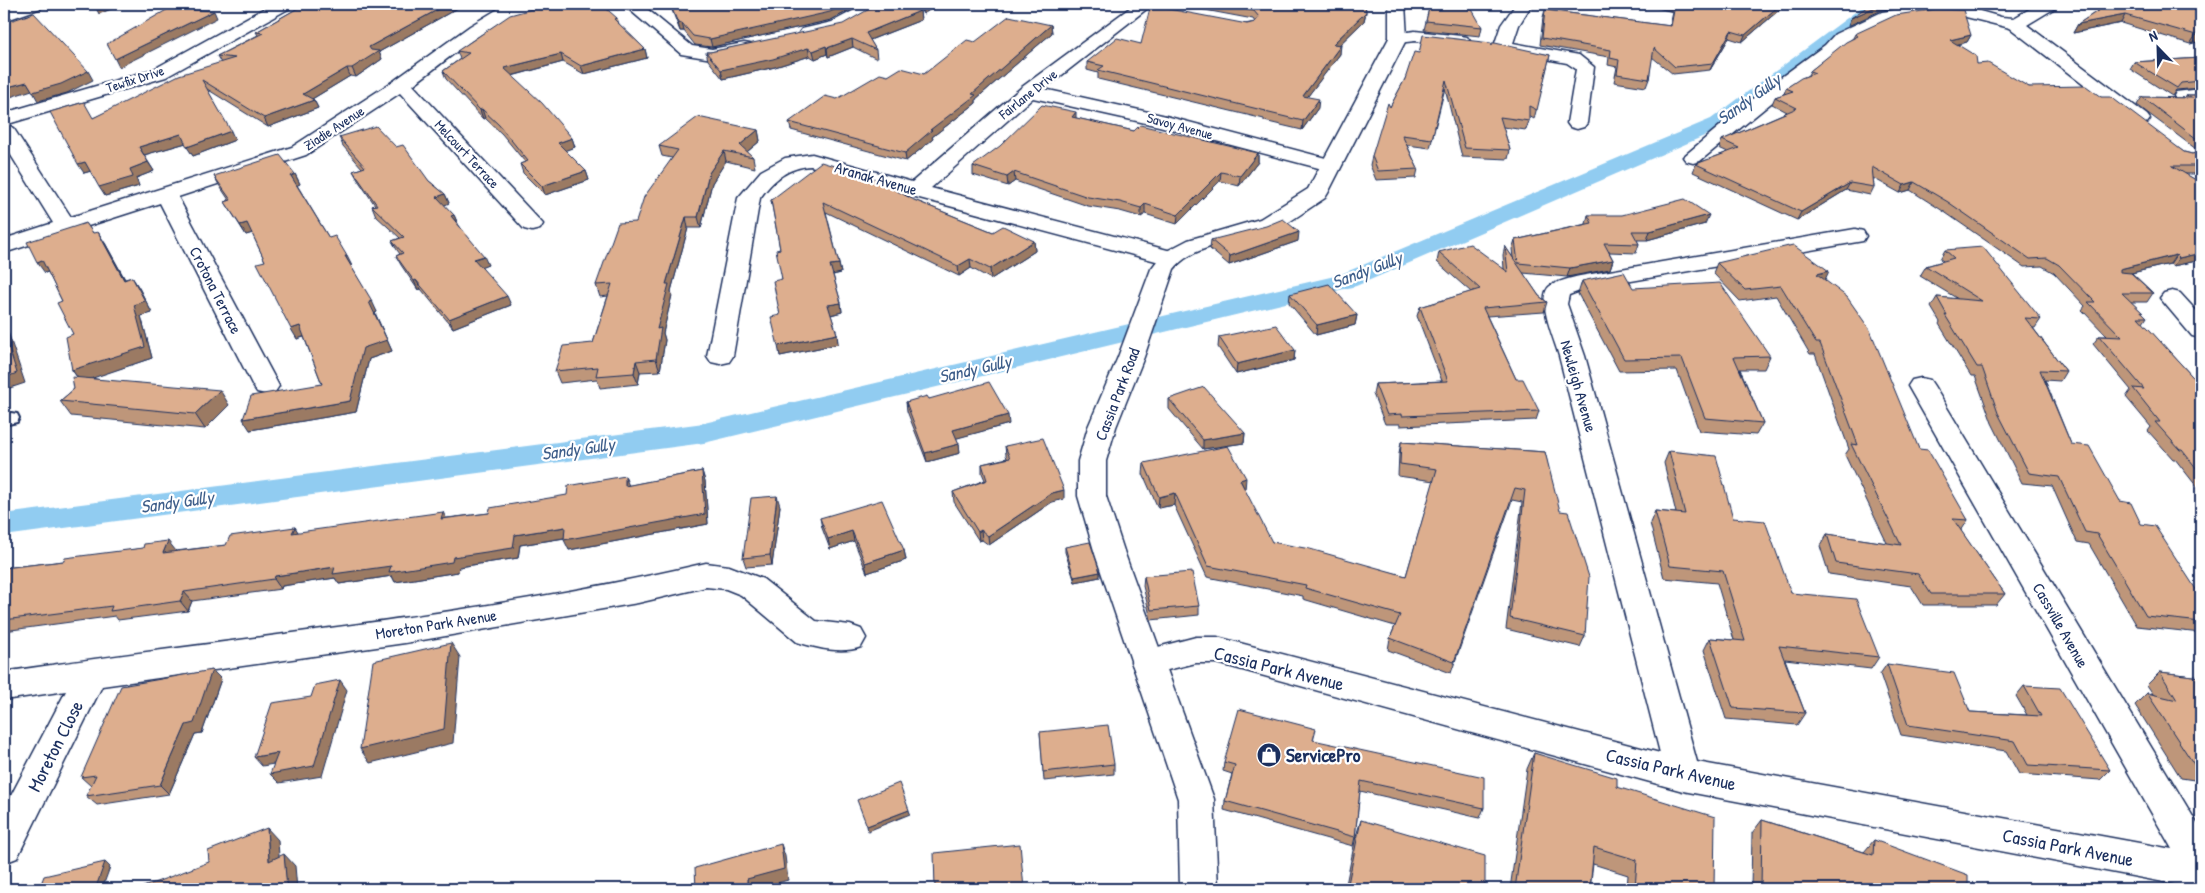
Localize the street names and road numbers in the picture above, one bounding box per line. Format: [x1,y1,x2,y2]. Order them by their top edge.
street label: Tewfix Drive [103,60,167,97]
street label: Fairlane Drive [994,64,1061,124]
street label: Ziadie Avenue [300,101,368,154]
street label: Savoy Avenue [1145,108,1216,145]
street label: Melcourt Terrace [431,115,504,192]
street label: Aranak Avenue [832,156,920,200]
street label: Crotona Terrace [185,242,248,338]
street label: Newleigh Avenue [1555,338,1603,435]
street label: Cassia Park Road [1089,345,1145,443]
street label: Cassville Avenue [2028,578,2095,672]
street label: Moreton Park Avenue [374,603,499,644]
street label: Cassia Park Avenue [1211,639,1347,697]
street label: Moreton Close [21,696,89,796]
street label: Cassia Park Avenue [1603,741,1739,797]
street label: Cassia Park Avenue [2000,822,2136,873]

